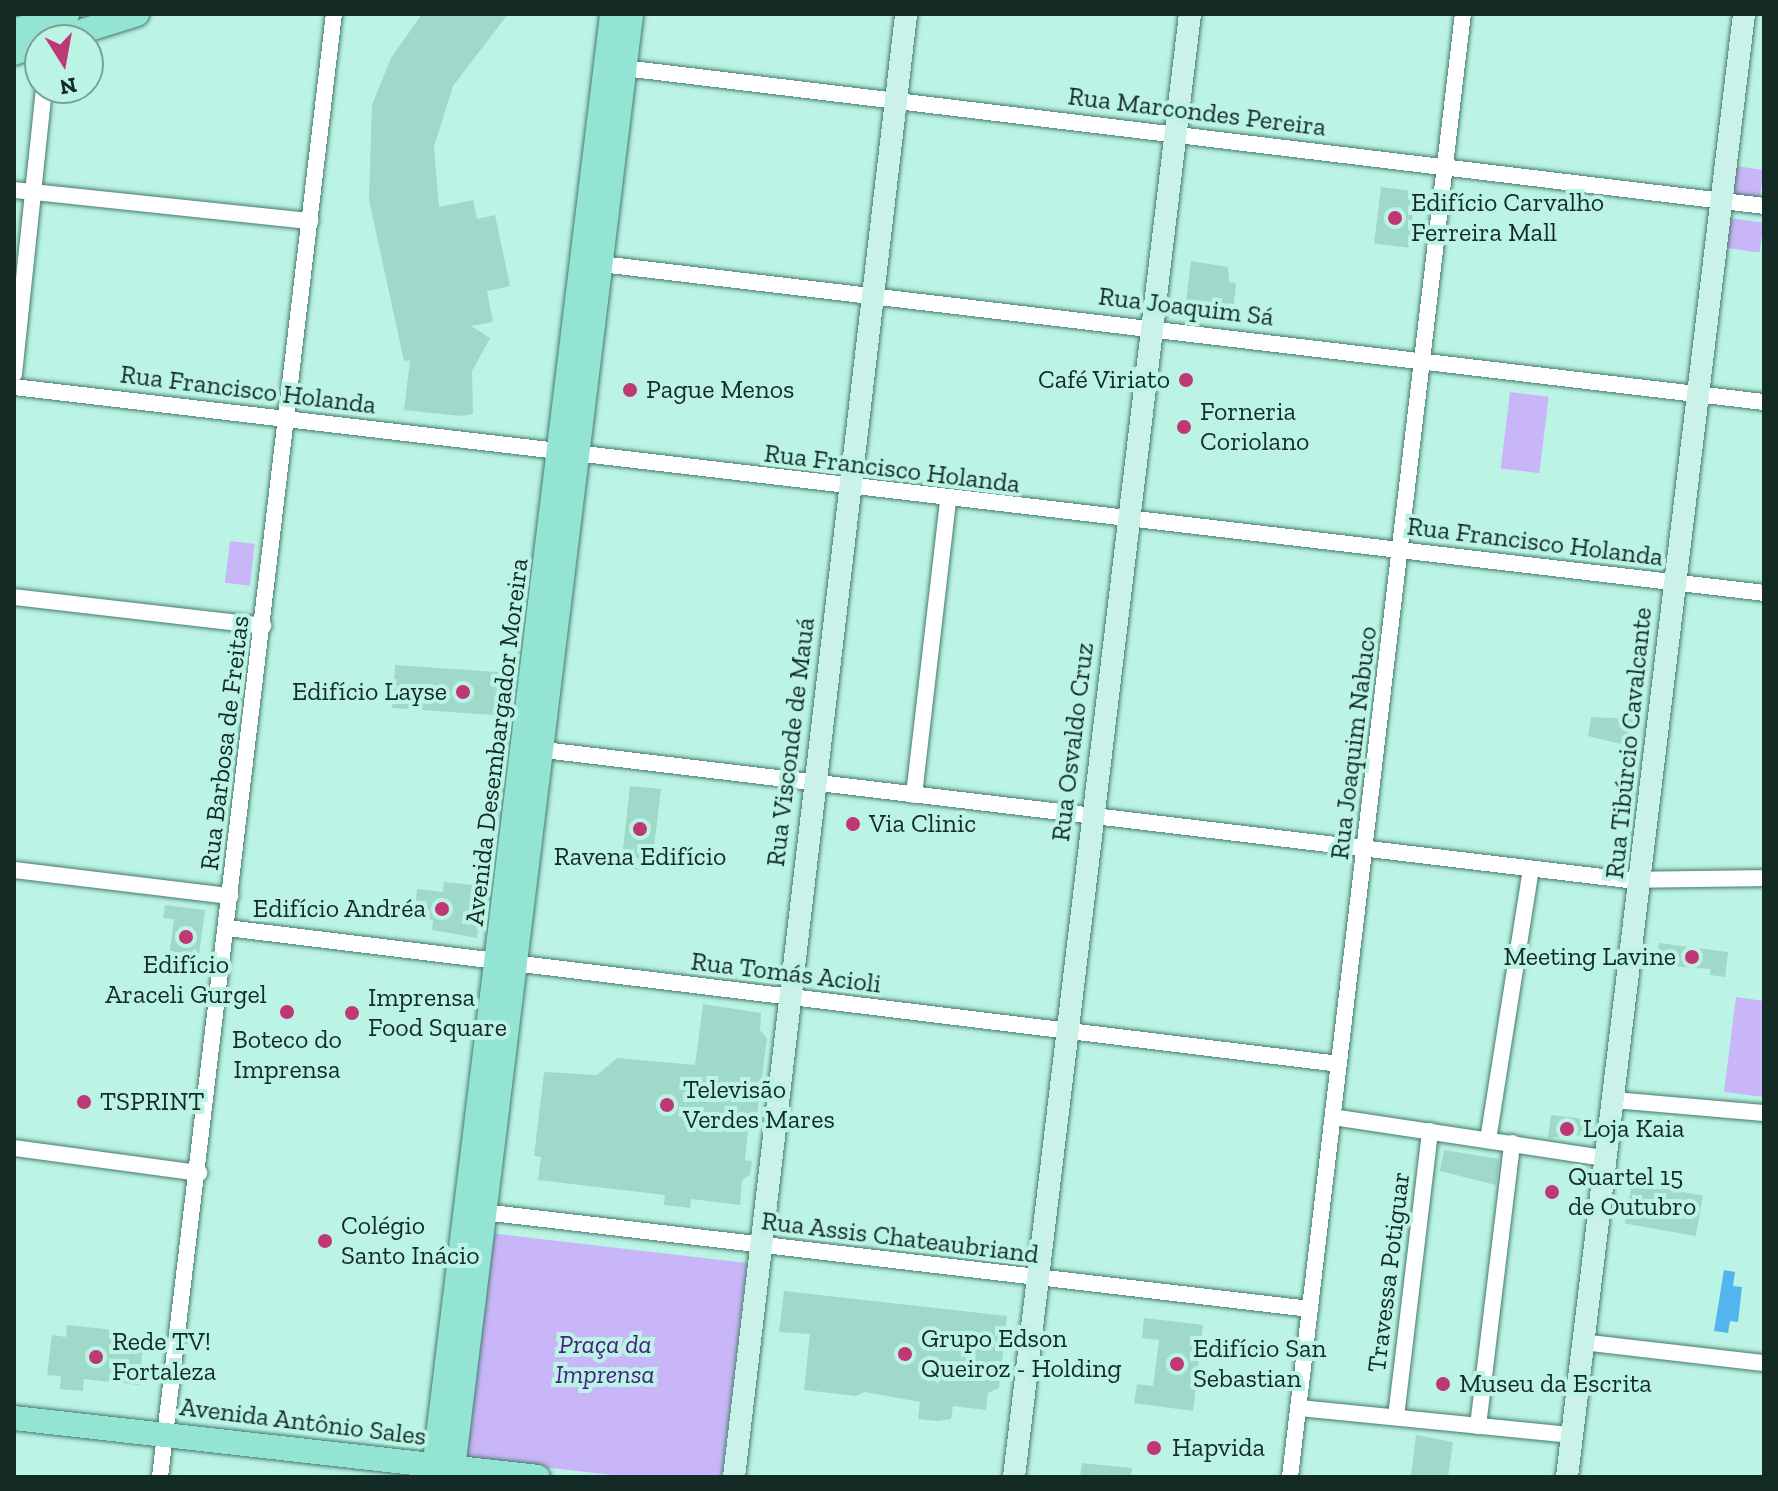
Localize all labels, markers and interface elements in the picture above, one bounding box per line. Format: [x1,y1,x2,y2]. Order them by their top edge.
north arrow [24,24,104,104]
text: N [58,71,79,101]
street label: Rua Marcondes Pereira [1066,81,1328,143]
place label: Edifício Carvalho Ferreira Mall [1411,187,1604,248]
marker: Edifício Carvalho Ferreira Mall [1386,209,1404,227]
street label: Rua Joaquim Sá [1096,281,1276,333]
street label: Rua Francisco Holanda [118,359,378,421]
place label: Café Viriato [1037,364,1170,396]
marker: Café Viriato [1177,371,1195,389]
place label: Pague Menos [646,374,794,406]
marker: Pague Menos [621,381,639,399]
place label: Forneria Coriolano [1200,396,1309,458]
marker: Forneria Coriolano [1175,418,1193,436]
street label: Rua Francisco Holanda [762,438,1022,500]
street label: Rua Francisco Holanda [1405,511,1665,573]
street label: Avenida Desembargador Moreira [459,556,535,928]
street label: Rua Tibúrcio Cavalcante [1599,605,1659,881]
street label: Rua Barbosa de Freitas [194,614,256,872]
street label: Rua Visconde de Mauá [760,615,822,869]
street label: Rua Joaquim Nabuco [1324,624,1384,862]
street label: Rua Osvaldo Cruz [1045,641,1101,843]
place label: Edifício Layse [292,676,447,708]
marker: Edifício Layse [454,683,472,701]
place label: Via Clinic [869,808,976,840]
marker: Via Clinic [844,815,862,833]
marker: Ravena Edifício [631,820,649,838]
place label: Ravena Edifício [554,841,726,873]
place label: Edifício Andréa [252,893,426,925]
marker: Edifício Andréa [433,900,451,918]
marker: Edifício Araceli Gurgel [177,928,195,946]
place label: Meeting Lavine [1503,941,1676,973]
street label: Rua Tomás Acioli [689,946,883,1000]
marker: Meeting Lavine [1683,948,1701,966]
place label: Edifício Araceli Gurgel [105,949,267,1010]
place label: Imprensa Food Square [368,982,507,1044]
marker: Boteco do Imprensa [278,1003,296,1021]
marker: Imprensa Food Square [343,1004,361,1022]
place label: Boteco do Imprensa [232,1024,342,1086]
place label: Televisão Verdes Mares [683,1074,835,1136]
place label: TSPRINT [100,1086,204,1118]
marker: TSPRINT [75,1093,93,1111]
marker: Televisão Verdes Mares [658,1096,676,1114]
place label: Loja Kaia [1583,1113,1685,1145]
marker: Loja Kaia [1558,1120,1576,1138]
place label: Quartel 15 de Outubro [1568,1161,1696,1222]
street label: Travessa Potiguar [1361,1170,1417,1374]
marker: Quartel 15 de Outubro [1543,1183,1561,1201]
street label: Rua Assis Chateaubriand [759,1205,1041,1271]
place label: Colégio Santo Inácio [341,1210,480,1272]
marker: Colégio Santo Inácio [316,1232,334,1250]
place label: Grupo Edson Queiroz - Holding [921,1323,1121,1384]
place label: Rede TV! Fortaleza [112,1326,216,1388]
park label: Praça da Imprensa [555,1329,655,1390]
place label: Edifício San Sebastian [1193,1333,1327,1394]
marker: Grupo Edson Queiroz - Holding [896,1345,914,1363]
marker: Rede TV! Fortaleza [87,1348,105,1366]
marker: Edifício San Sebastian [1168,1355,1186,1373]
place label: Museu da Escrita [1459,1368,1652,1400]
marker: Museu da Escrita [1434,1375,1452,1393]
street label: Avenida Antônio Sales [178,1391,428,1453]
place label: Hapvida [1172,1432,1265,1464]
marker: Hapvida [1143,1437,1165,1459]

